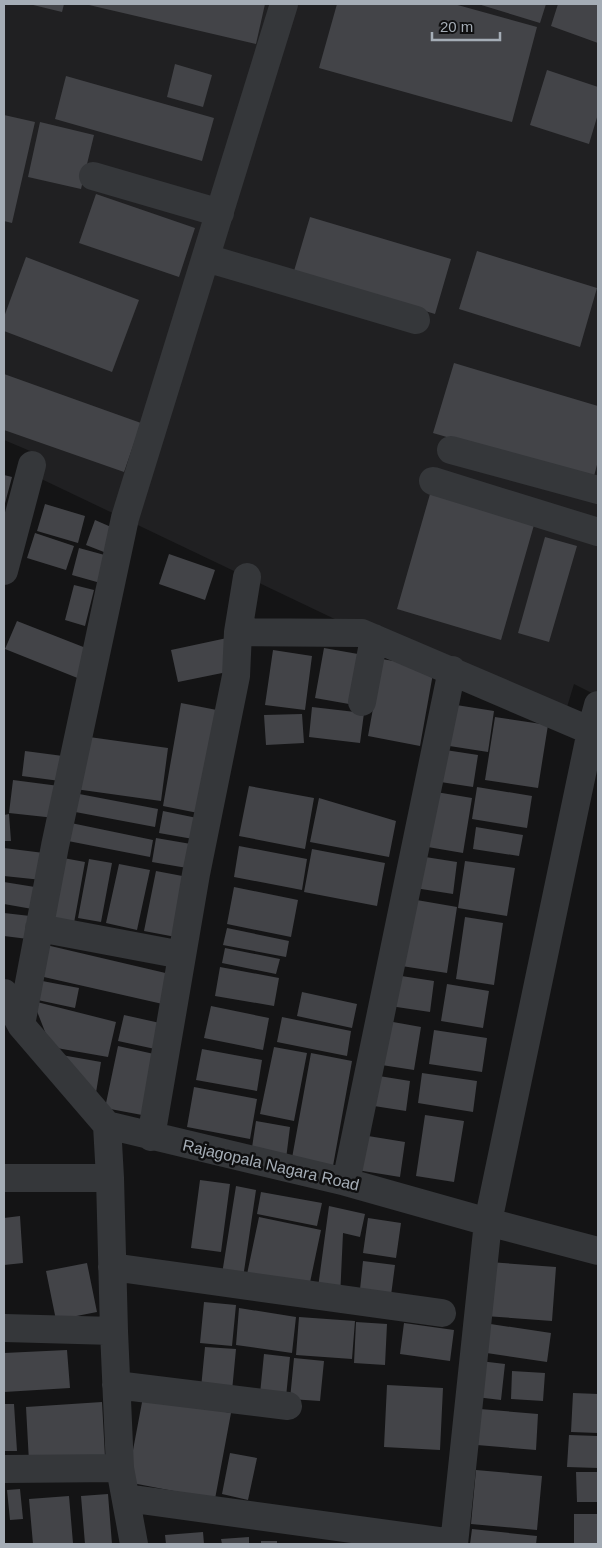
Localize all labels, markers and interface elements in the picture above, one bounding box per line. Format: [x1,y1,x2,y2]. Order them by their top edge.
scale bar [432,10,500,42]
text: 20 m [440,18,473,35]
street label: Rajagopala Nagara Road [181,1136,361,1194]

